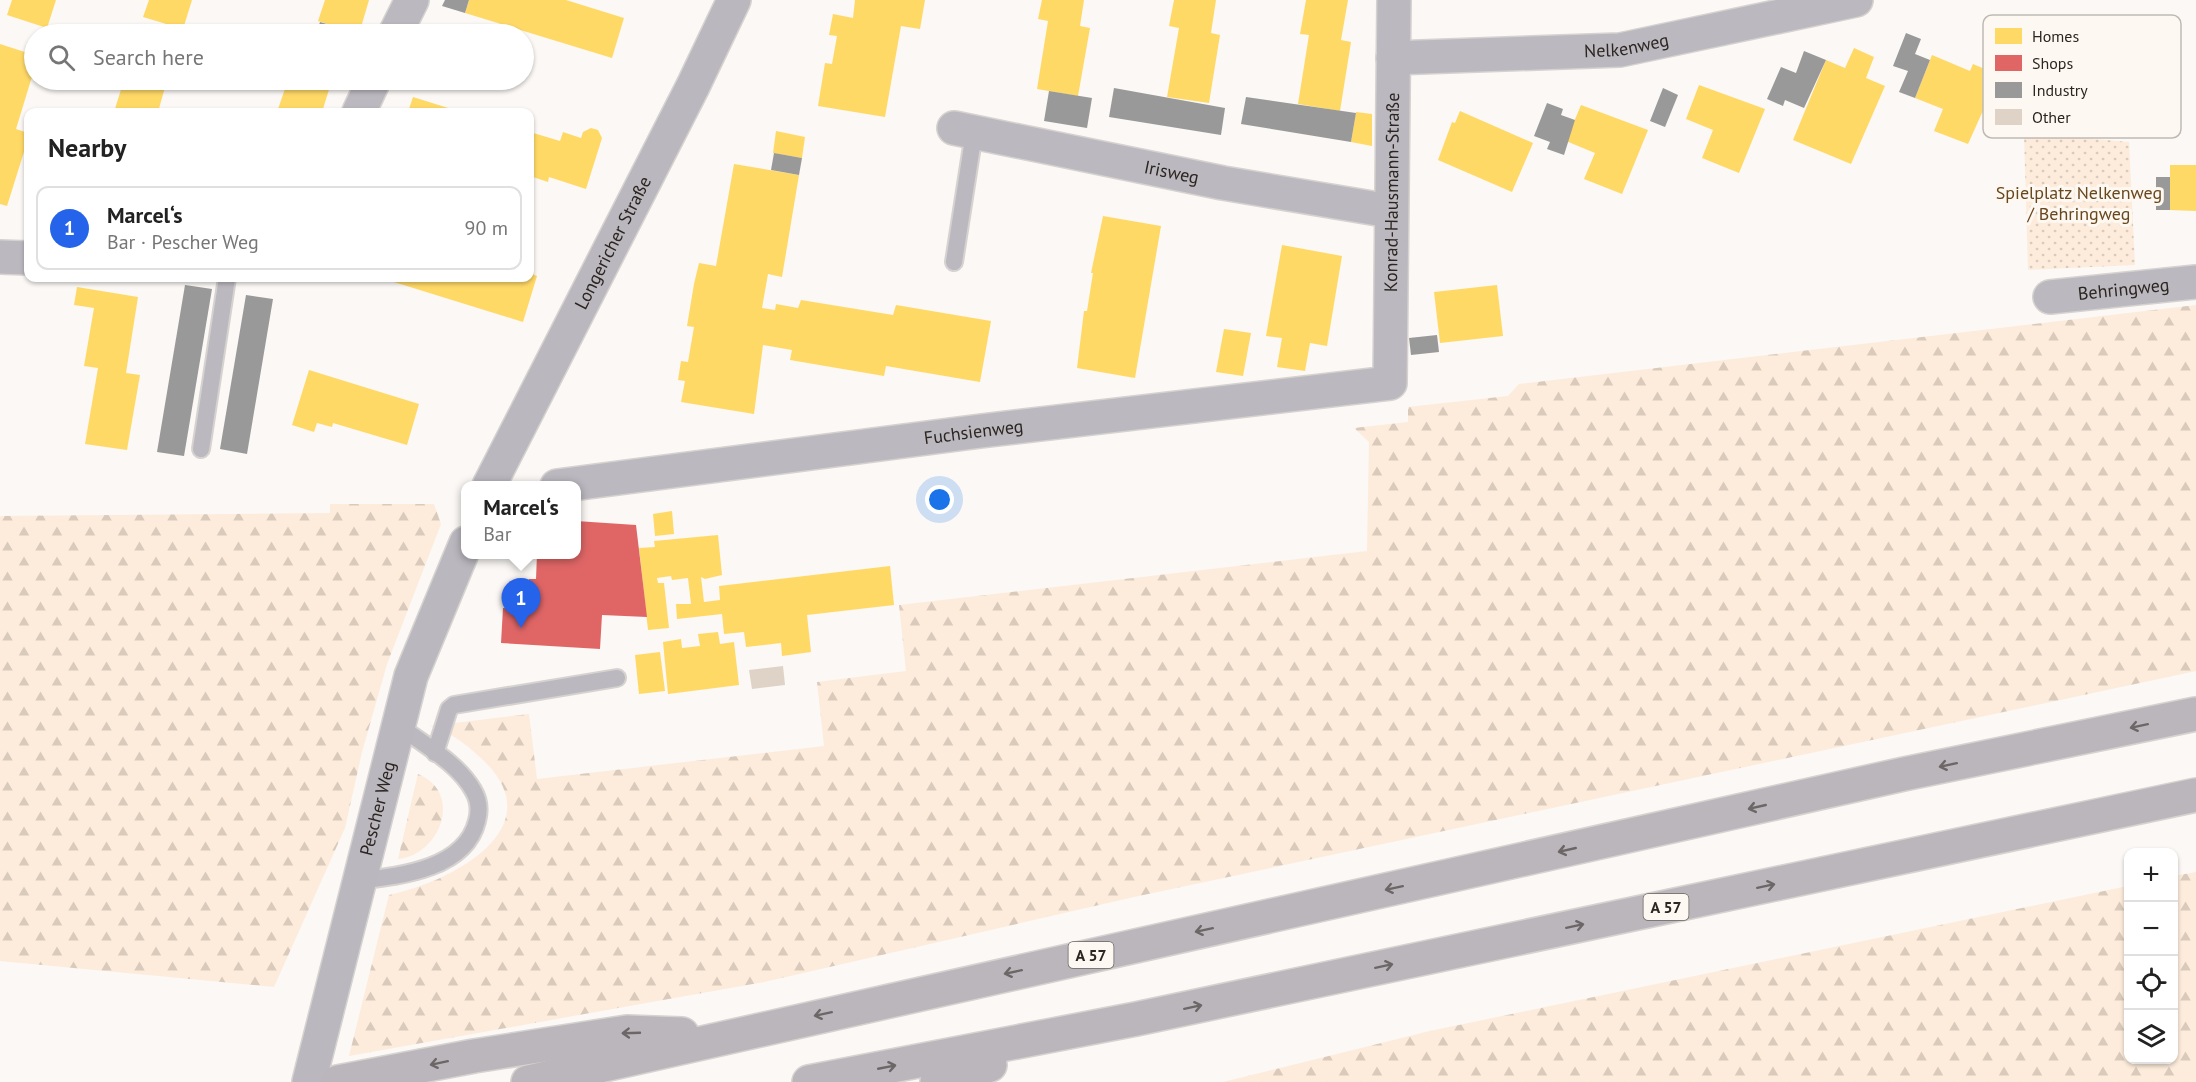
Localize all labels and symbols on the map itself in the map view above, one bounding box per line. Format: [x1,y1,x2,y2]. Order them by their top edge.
legend [1983,15,2181,138]
text: Homes [2032,26,2079,46]
street label: Nelkenweg [1584,28,1671,62]
text: Shops [2032,53,2073,73]
text: Industry [2032,80,2088,100]
street label: Konrad-Hausmann-Straße [1379,92,1404,292]
text: Other [2032,107,2071,127]
street label: Irisweg [1142,155,1201,189]
street label: Longericher Straße [569,172,656,313]
park label: Spielplatz Nelkenweg / Behringweg [1996,181,2162,225]
street label: Behringweg [2077,273,2170,305]
street label: Fuchsienweg [922,414,1024,449]
your location [925,485,954,514]
pin: 1 [502,578,540,628]
one-way arrow [2129,721,2149,732]
street label: Pescher Weg [354,759,400,858]
one-way arrow [1938,760,1958,771]
one-way arrow [1748,801,1767,813]
one-way arrow [1558,844,1577,856]
one-way arrow [1755,880,1775,891]
one-way arrow [1385,883,1404,894]
road number: A 57 [1644,894,1688,920]
one-way arrow [1565,920,1584,931]
one-way arrow [1194,925,1213,937]
road number: A 57 [1068,942,1114,968]
one-way arrow [1374,960,1393,972]
one-way arrow [1004,967,1023,979]
one-way arrow [1183,1001,1202,1012]
one-way arrow [813,1009,832,1021]
one-way arrow [622,1027,642,1039]
one-way arrow [430,1058,449,1070]
one-way arrow [877,1061,896,1072]

